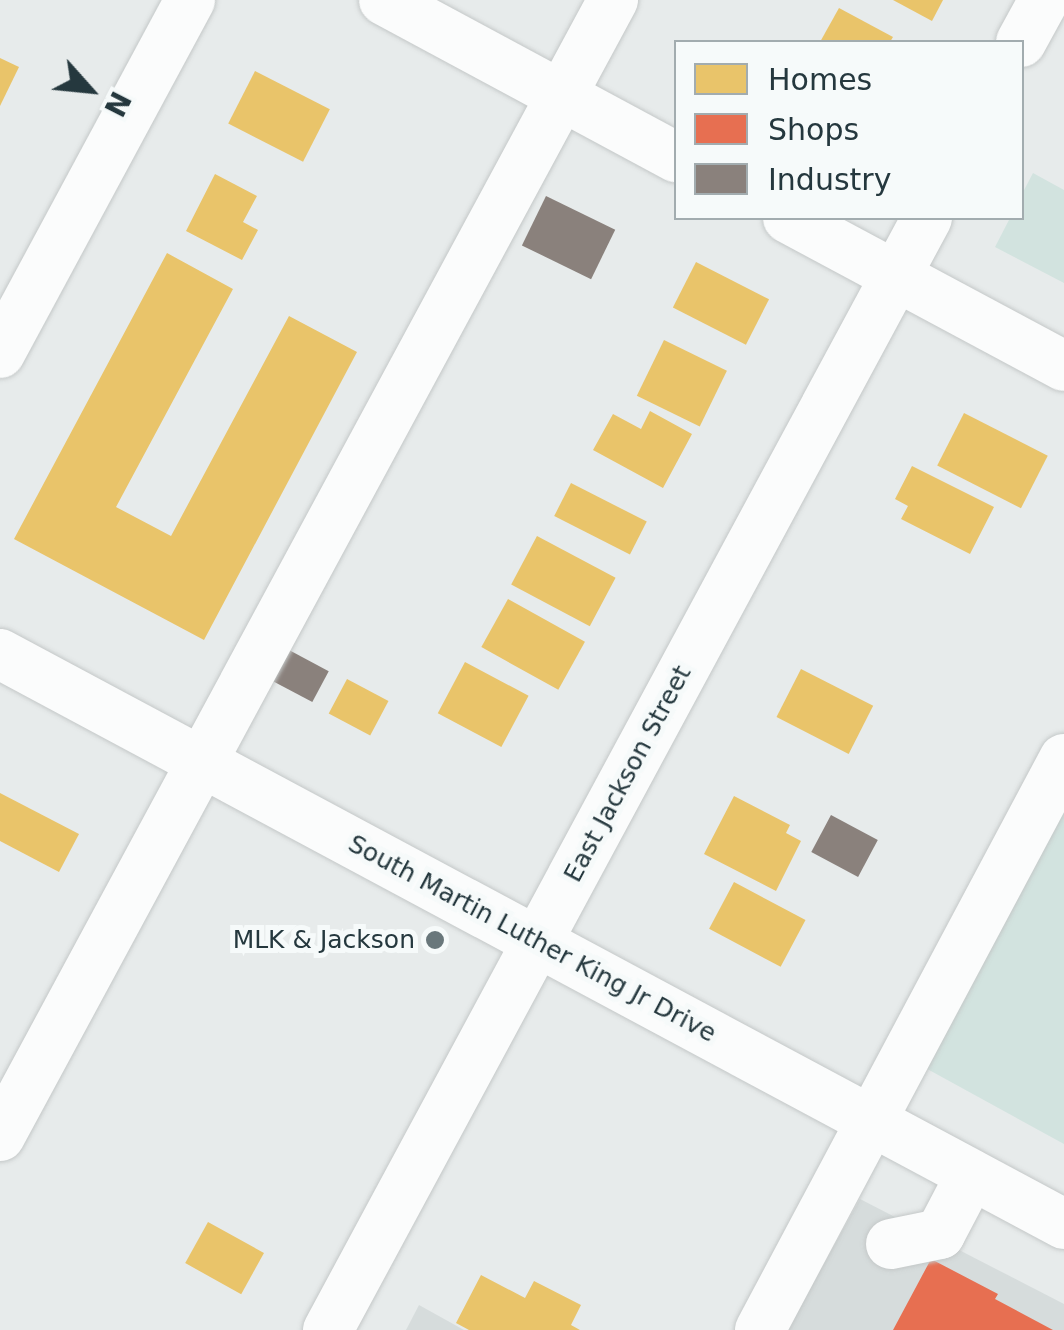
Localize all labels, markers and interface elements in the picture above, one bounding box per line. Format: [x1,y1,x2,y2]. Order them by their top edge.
north arrow [40,40,140,140]
legend [674,40,1024,220]
text: Homes [768,62,872,97]
text: N [97,86,137,122]
text: Shops [768,112,859,147]
text: Industry [768,162,891,197]
street label: East Jackson Street [558,661,698,887]
street label: South Martin Luther King Jr Drive [343,829,721,1049]
place label: MLK & Jackson [233,925,415,955]
marker: MLK & Jackson [424,929,446,951]

